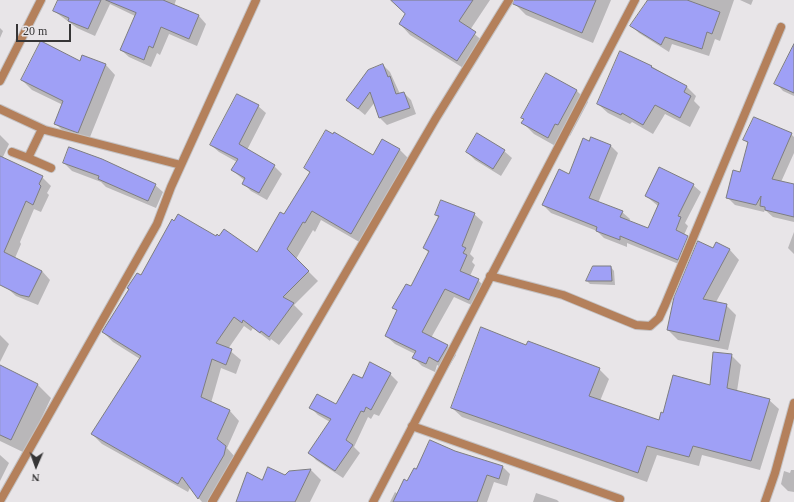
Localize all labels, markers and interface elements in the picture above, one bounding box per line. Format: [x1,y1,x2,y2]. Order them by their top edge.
scale bar [18,16,73,42]
text: 20 m [23,24,47,38]
north arrow [16,446,56,486]
text: N [31,472,40,484]

